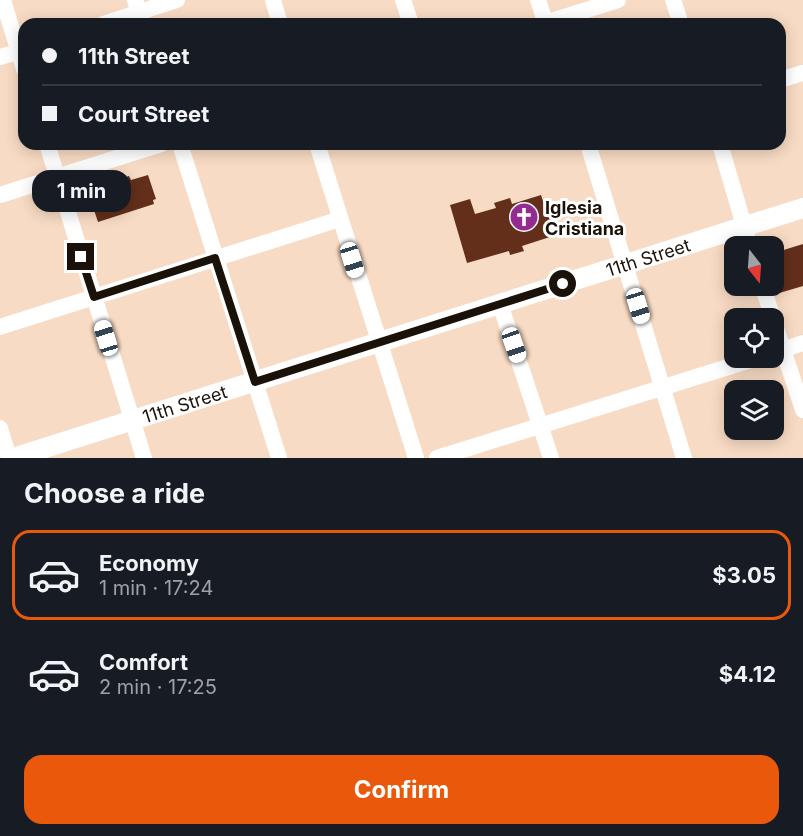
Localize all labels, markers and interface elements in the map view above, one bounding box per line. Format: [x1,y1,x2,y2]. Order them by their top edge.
text: 11th Street [78,43,189,69]
text: Court Street [78,101,209,127]
callout: 1 min [32,170,130,212]
text: 1 min [57,179,106,203]
place label: Iglesia Cristiana [545,197,624,239]
church icon: Iglesia Cristiana [508,201,540,233]
street label: 11th Street [603,234,693,280]
north arrow [724,236,784,296]
map controls [724,236,784,440]
car [338,240,366,280]
route end [67,243,94,270]
route start [549,270,576,297]
car [624,286,652,326]
button: locate [724,308,784,368]
car [92,318,120,358]
car [500,325,528,365]
street label: 11th Street [140,380,230,427]
button: layers [724,380,784,440]
text: Choose a ride [24,477,205,510]
icon: car [27,548,81,602]
text: Economy [99,550,199,576]
text: $3.05 [712,562,776,588]
text: 1 min · 17:24 [99,576,213,600]
icon: car [27,647,81,701]
text: Comfort [99,649,188,675]
text: $4.12 [719,661,776,687]
text: 2 min · 17:25 [99,675,217,699]
button: Confirm [24,755,779,824]

